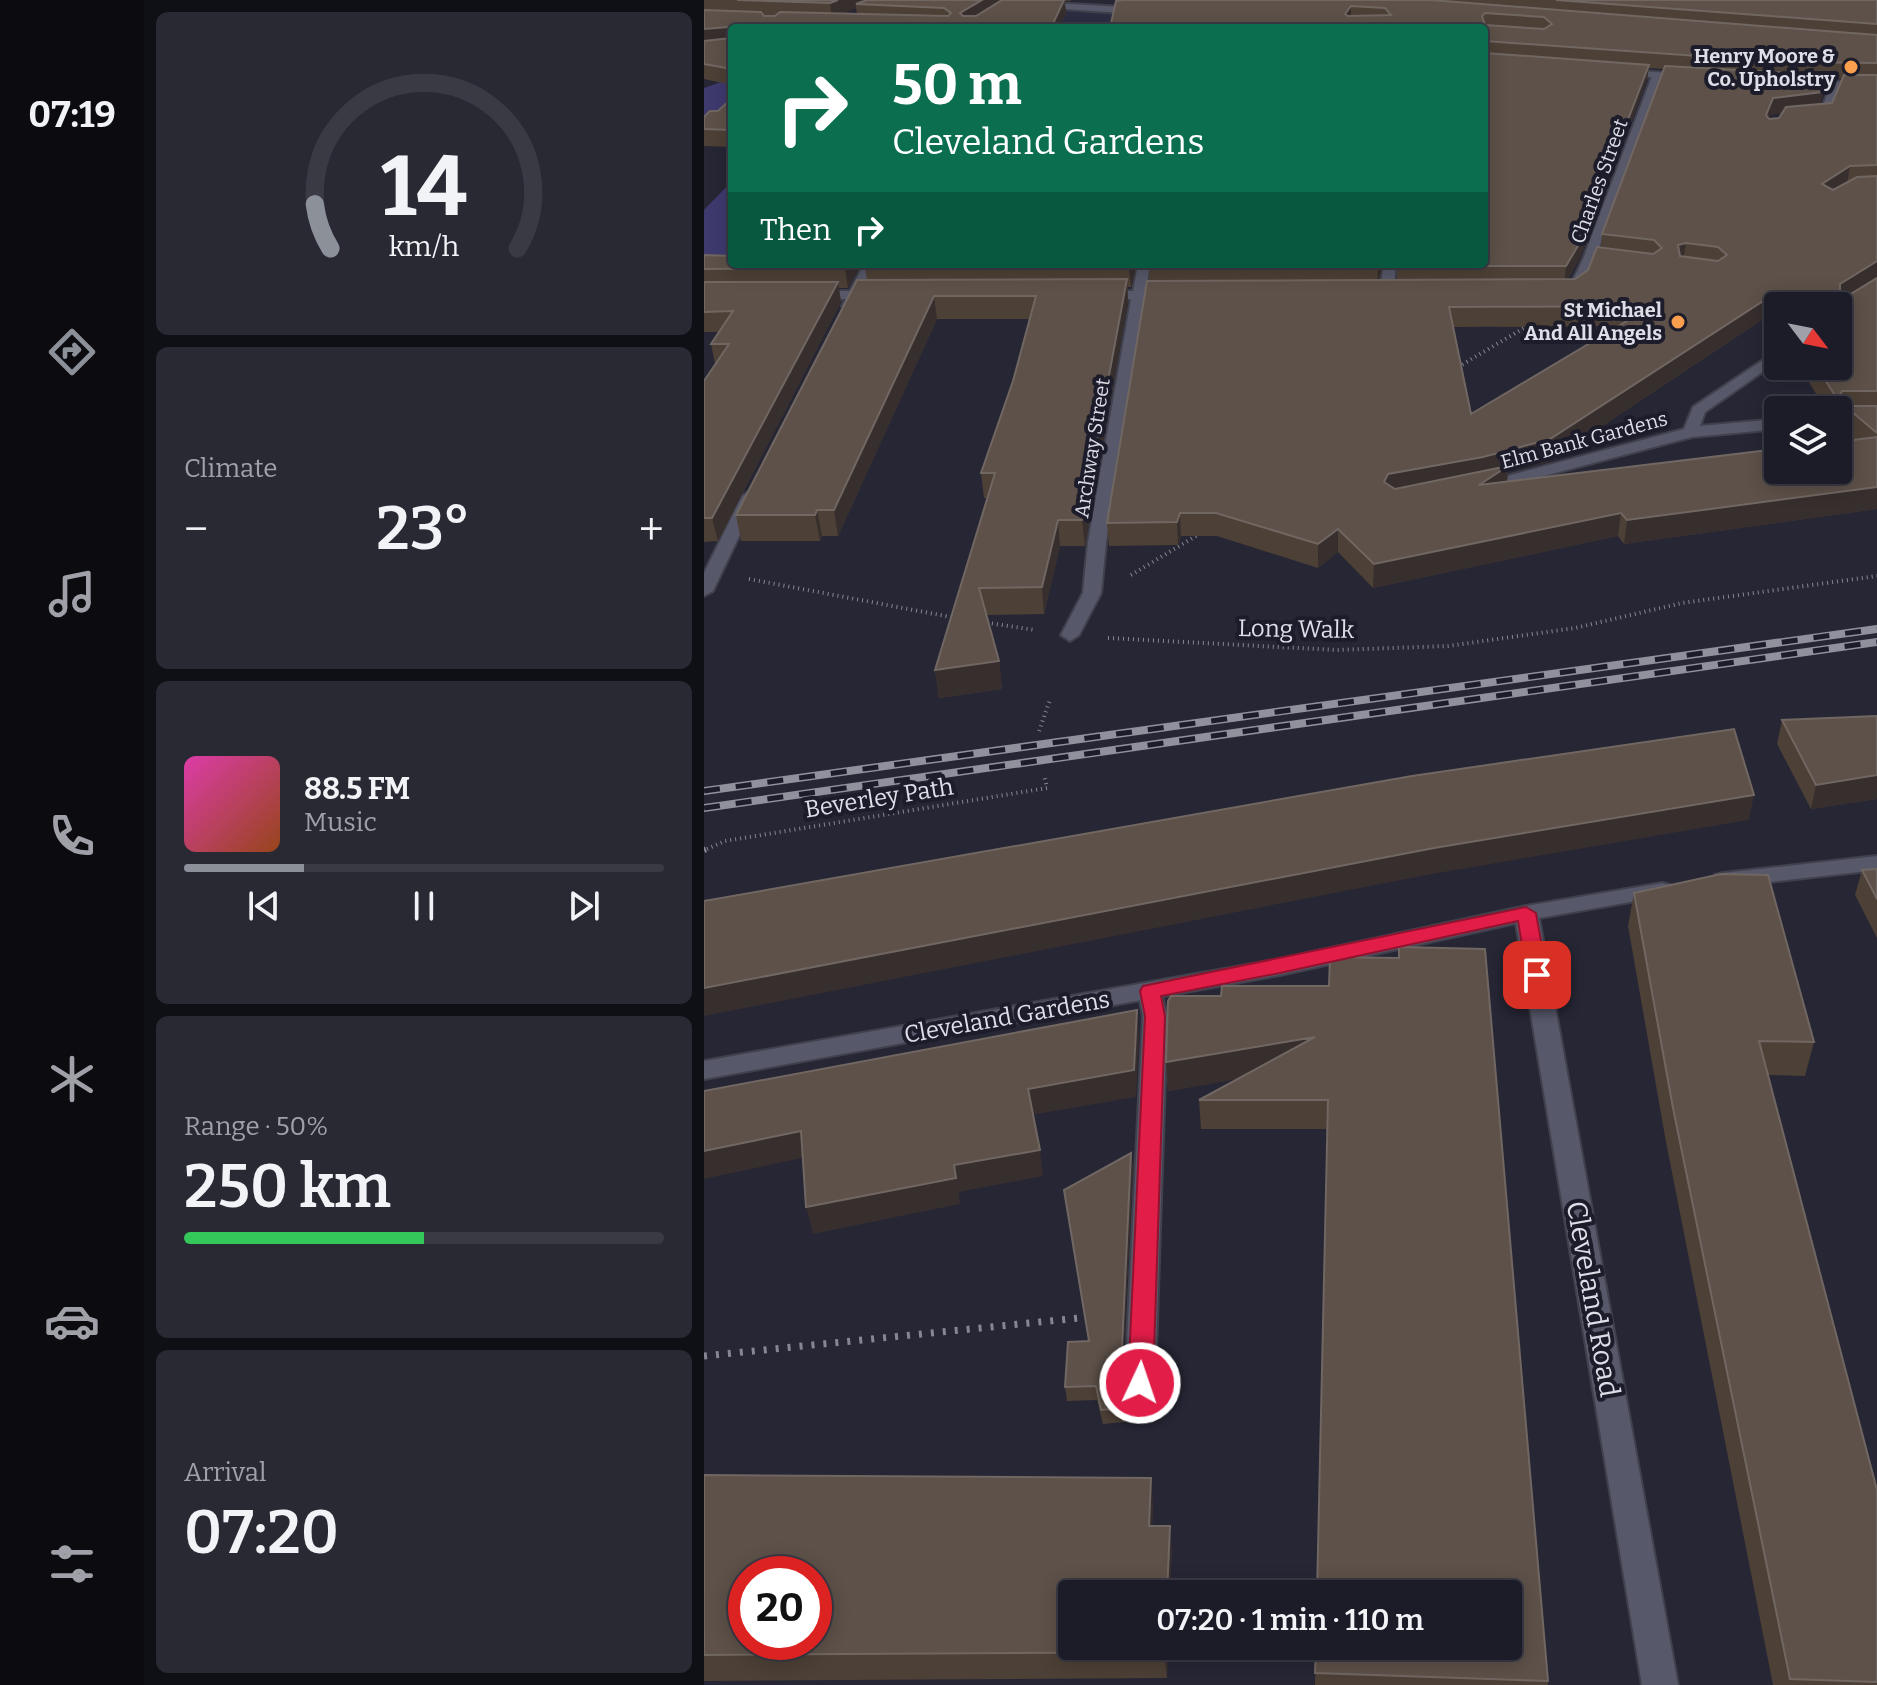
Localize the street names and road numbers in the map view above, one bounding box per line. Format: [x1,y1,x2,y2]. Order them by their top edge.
street label: Charles Street [1565,115,1633,247]
street label: Archway Street [1069,376,1115,520]
street label: Elm Bank Gardens [1498,406,1670,474]
street label: Long Walk [1238,614,1355,644]
street label: Beverley Path [802,772,956,824]
street label: Cleveland Gardens [902,985,1112,1049]
street label: Cleveland Road [1560,1198,1626,1400]

